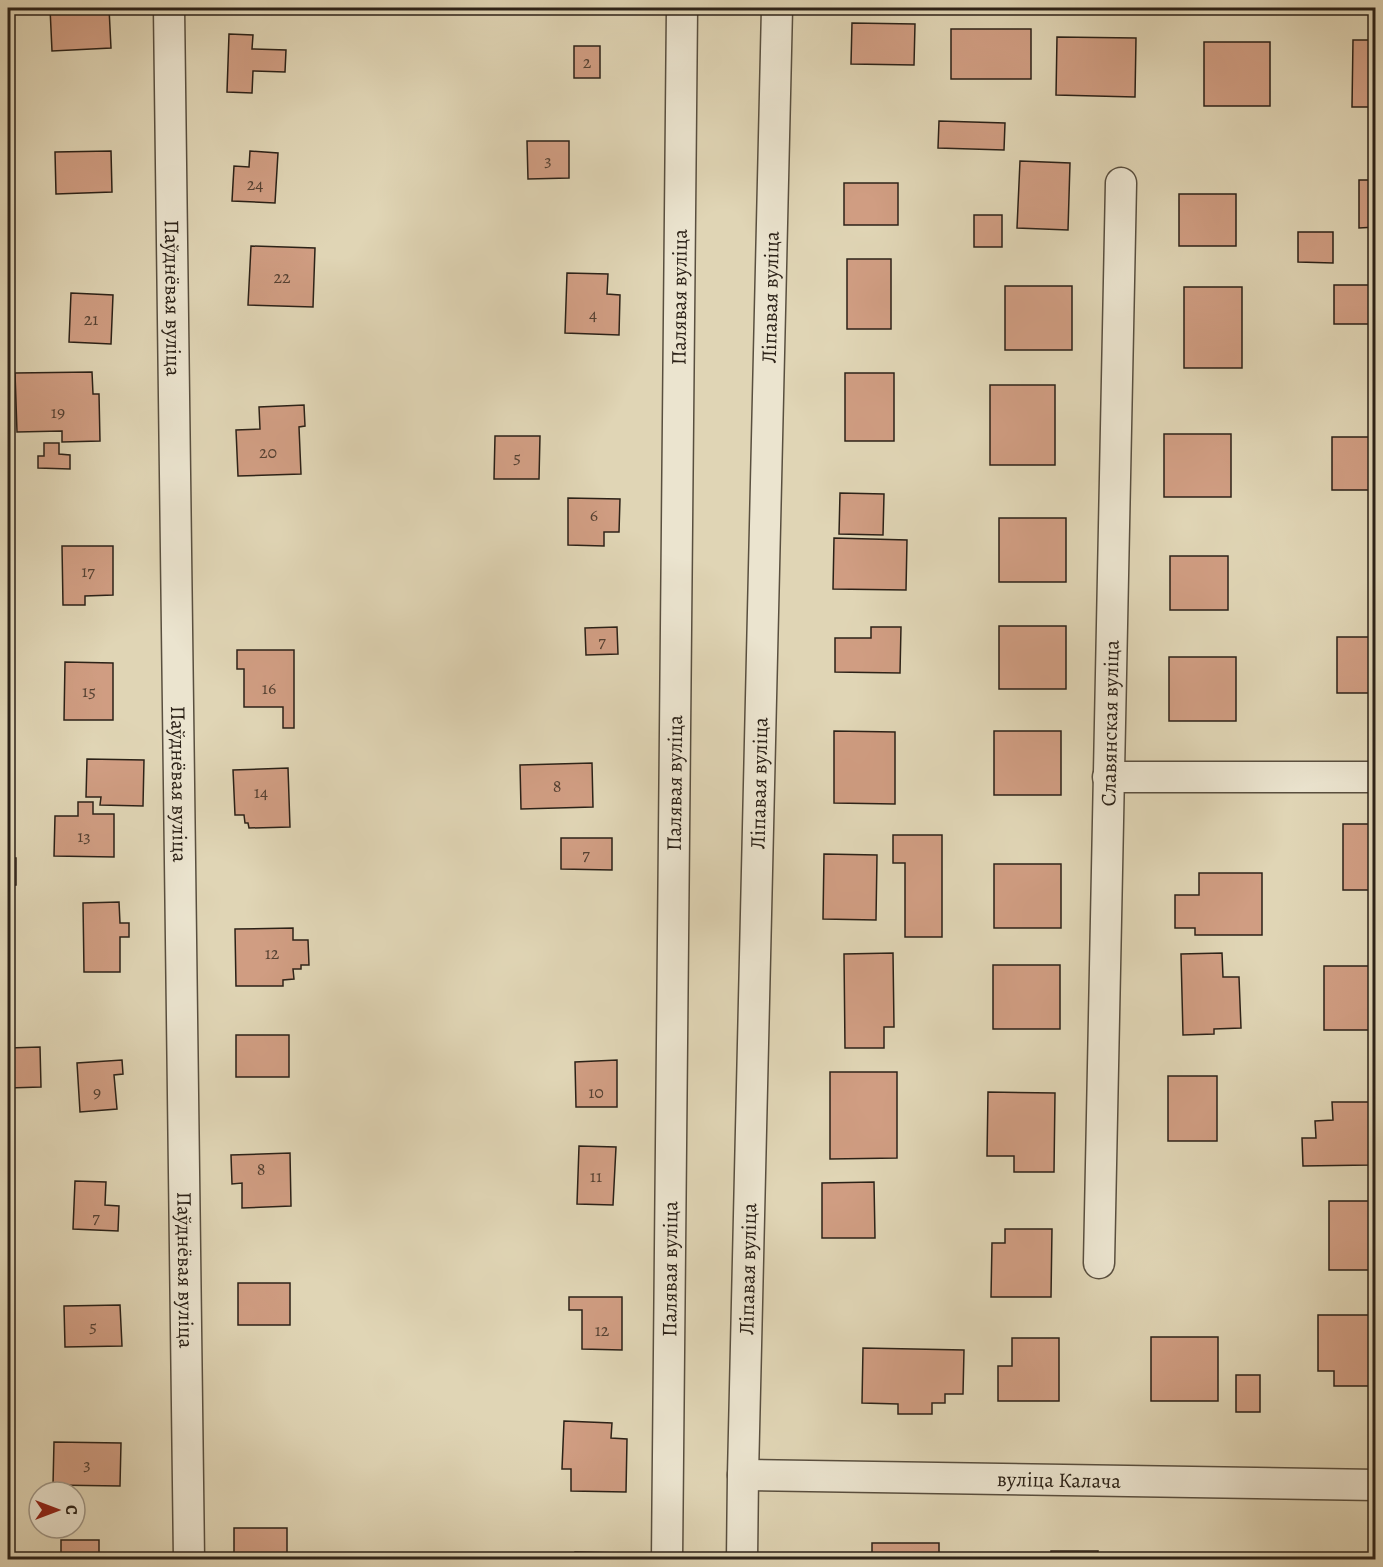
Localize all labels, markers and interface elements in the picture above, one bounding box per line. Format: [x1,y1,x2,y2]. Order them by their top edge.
house number: 2 [583,50,592,74]
house number: 3 [544,148,552,172]
house number: 24 [247,172,263,196]
street label: Паўднёвая вуліца [158,219,188,377]
street label: Палявая вуліца [665,229,694,365]
street label: Ліпавая вуліца [755,231,786,364]
house number: 22 [273,265,291,289]
house number: 4 [589,302,597,326]
house number: 21 [84,307,98,331]
house number: 19 [51,400,65,424]
house number: 20 [259,440,277,464]
house number: 5 [513,445,521,469]
house number: 6 [590,503,598,527]
house number: 17 [81,559,95,583]
house number: 7 [598,629,606,653]
street label: Славянская вуліца [1094,639,1126,807]
house number: 16 [262,676,276,700]
house number: 15 [82,679,96,703]
street label: Паўднёвая вуліца [164,705,194,863]
street label: Палявая вуліца [660,715,689,851]
street label: Ліпавая вуліца [744,716,775,850]
house number: 8 [553,774,561,798]
house number: 14 [254,780,268,804]
house number: 13 [77,824,91,848]
house number: 7 [582,842,590,866]
house number: 12 [265,941,280,965]
house number: 9 [93,1080,101,1104]
house number: 10 [588,1080,604,1104]
house number: 8 [257,1157,265,1181]
house number: 11 [590,1164,602,1188]
street label: Паўднёвая вуліца [170,1191,200,1349]
street label: Палявая вуліца [655,1201,684,1337]
street label: Ліпавая вуліца [732,1202,763,1336]
house number: 7 [92,1205,100,1229]
house number: 5 [89,1314,97,1338]
house number: 12 [595,1318,610,1342]
house number: 3 [83,1452,91,1476]
street label: вуліца Калача [997,1465,1122,1495]
north arrow [27,1480,87,1540]
text: С [60,1505,82,1515]

